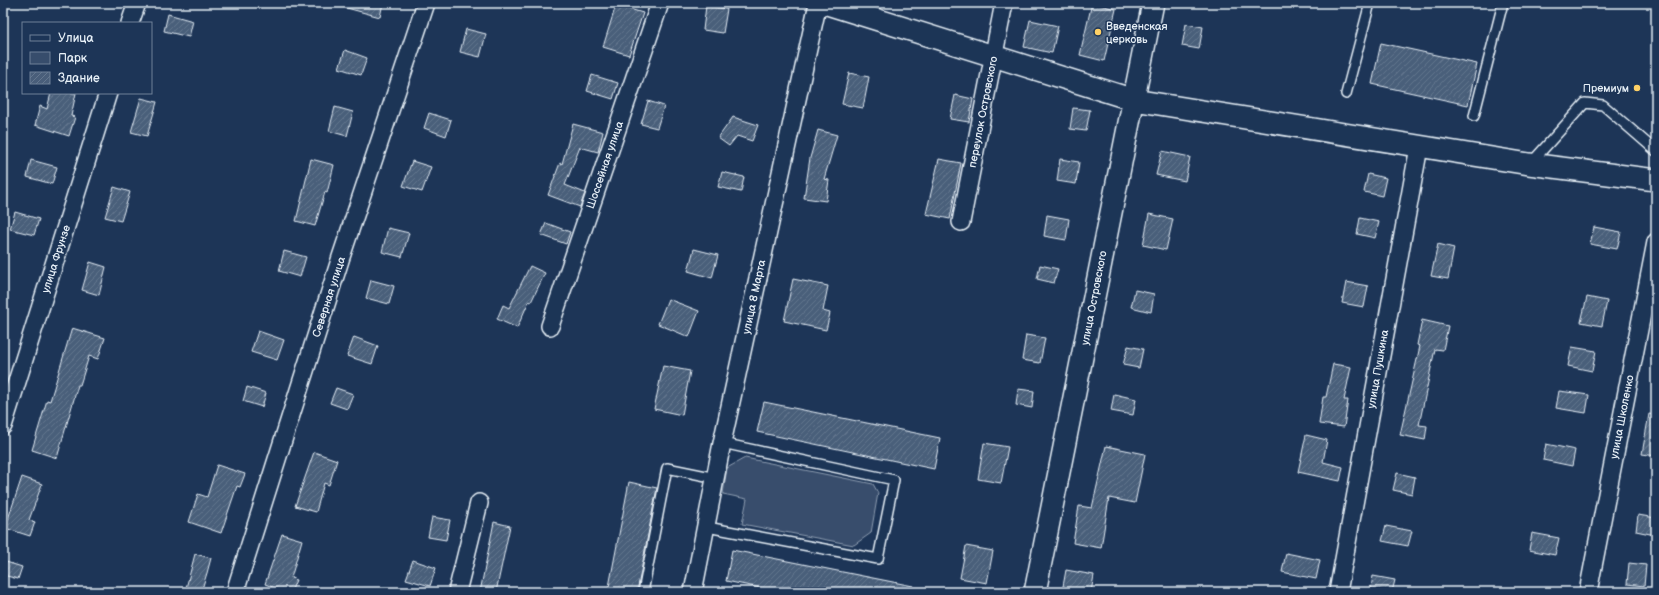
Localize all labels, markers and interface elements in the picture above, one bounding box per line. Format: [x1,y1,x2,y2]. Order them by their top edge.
place label: Введенская церковь [1106,20,1168,46]
legend [22,22,152,94]
marker: Введенская церковь [1093,27,1103,37]
text: Улица [58,31,94,46]
text: Парк [58,51,88,66]
street label: переулок Островского [966,55,1000,169]
text: Здание [58,71,100,86]
place label: Премиум [1583,82,1629,95]
marker: Премиум [1632,83,1642,93]
street label: Шоссейная улица [584,119,626,211]
street label: улица Фрунзе [39,223,73,295]
street label: улица Островского [1078,249,1110,346]
street label: Северная улица [310,255,348,339]
street label: улица 8 Марта [740,258,768,335]
street label: улица Пушкина [1365,328,1391,409]
street label: улица Школенко [1607,374,1637,460]

